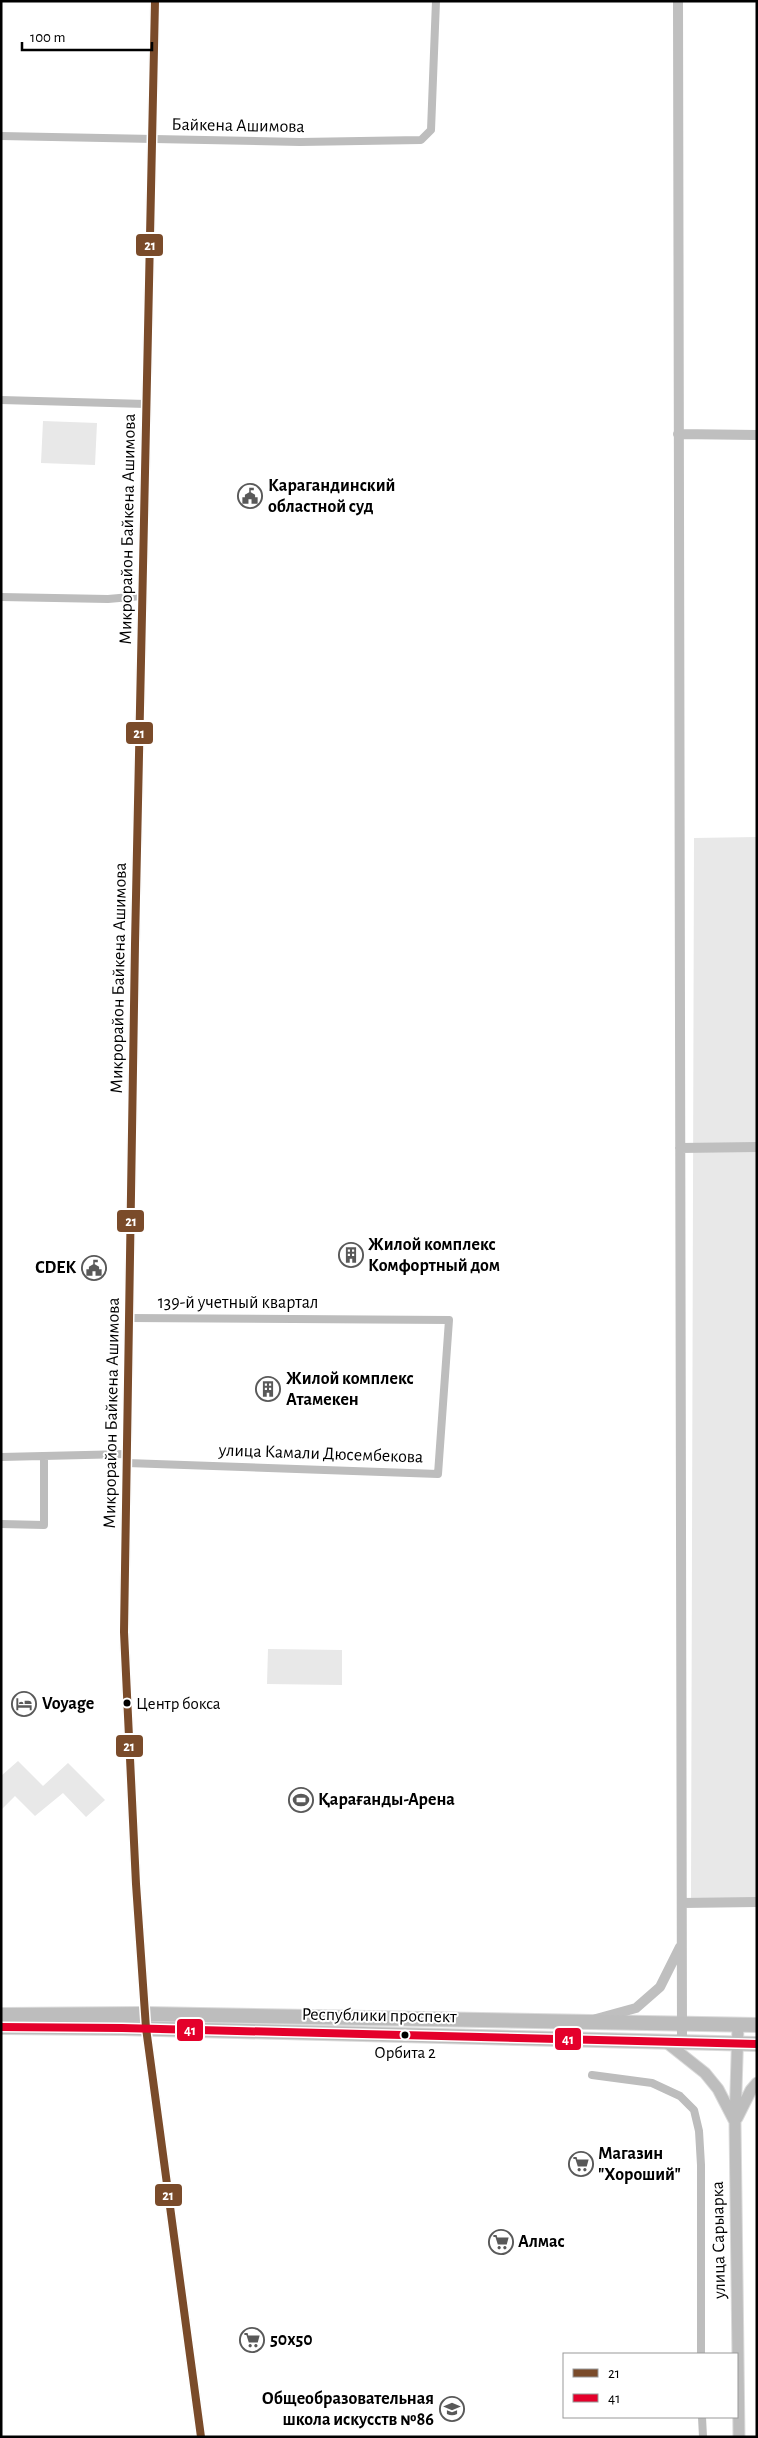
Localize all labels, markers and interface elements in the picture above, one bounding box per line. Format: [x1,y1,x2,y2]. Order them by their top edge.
scale bar [22,20,152,52]
text: 100 m [30,30,65,45]
street label: Байкена Ашимова [171,116,305,136]
line badge: 21 [135,233,164,257]
text: 21 [144,239,156,253]
street label: Микрорайон Байкена Ашимова [117,413,139,645]
place label: Карагандинский областной суд [268,477,395,516]
public building icon: Карагандинский областной суд [237,483,263,509]
line badge: 21 [125,721,154,745]
text: 21 [133,727,145,741]
street label: Микрорайон Байкена Ашимова [108,862,130,1094]
line badge: 21 [116,1209,145,1233]
text: 21 [125,1215,137,1229]
place label: Жилой комплекс Комфортный дом [368,1236,500,1275]
building icon: Жилой комплекс Комфортный дом [338,1242,364,1268]
public building icon: CDEK [81,1255,107,1281]
place label: CDEK [35,1259,76,1277]
street label: 139-й учетный квартал [158,1294,318,1312]
street label: Микрорайон Байкена Ашимова [101,1297,123,1529]
place label: Жилой комплекс Атамекен [286,1370,414,1409]
building icon: Жилой комплекс Атамекен [255,1376,281,1402]
street label: улица Камали Дюсембекова [217,1440,424,1467]
hotel icon: Voyage [11,1691,37,1717]
place label: Voyage [42,1695,94,1713]
place label: Центр бокса [136,1695,221,1712]
marker: Центр бокса [122,1698,132,1708]
line badge: 21 [115,1734,144,1758]
text: 21 [123,1740,135,1754]
sports icon: Қарағанды-Арена [288,1787,314,1813]
place label: Қарағанды-Арена [318,1791,455,1809]
street label: Республики проспект [301,2005,457,2026]
line badge: 41 [176,2018,204,2042]
text: 41 [184,2024,196,2038]
line badge: 41 [554,2027,582,2051]
marker: Орбита 2 [400,2030,410,2040]
text: 41 [562,2033,574,2047]
place label: Орбита 2 [374,2044,436,2061]
place label: Магазин "Хороший" [598,2145,681,2184]
supermarket icon: Магазин "Хороший" [568,2151,594,2177]
street label: улица Сарыарка [709,2181,729,2300]
line badge: 21 [154,2183,183,2207]
text: 21 [162,2189,174,2203]
supermarket icon: Алмас [488,2229,514,2255]
place label: Алмас [518,2233,565,2251]
supermarket icon: 50х50 [239,2327,265,2353]
place label: 50х50 [270,2331,313,2349]
legend [563,2353,738,2418]
text: 21 [608,2366,620,2381]
place label: Общеобразовательная школа искусств №86 [262,2390,434,2429]
text: 41 [608,2391,620,2406]
school or university icon: Общеобразовательная школа искусств №86 [439,2396,465,2422]

